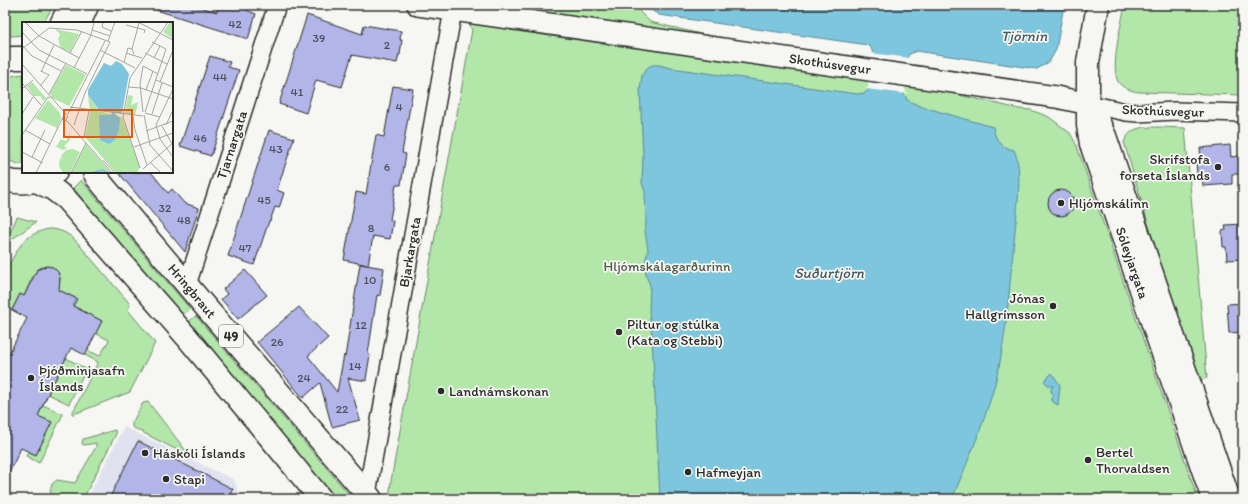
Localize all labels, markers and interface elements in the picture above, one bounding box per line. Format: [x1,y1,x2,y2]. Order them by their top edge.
house number: 42 [228,17,242,31]
inset map [22,22,173,173]
water label: Tjörnin [1001,27,1048,45]
house number: 39 [313,31,325,45]
house number: 2 [384,38,391,52]
street label: Skothúsvegur [788,50,872,78]
house number: 44 [213,70,227,84]
house number: 41 [291,85,304,99]
house number: 4 [395,100,403,114]
street label: Skothúsvegur [1121,101,1205,121]
street label: Tjarnargata [213,108,251,181]
house number: 46 [193,131,207,145]
house number: 43 [269,142,283,156]
place label: Skrifstofa forseta Íslands [1120,151,1211,184]
house number: 6 [384,160,390,174]
marker: Skrifstofa forseta Íslands [1213,162,1223,172]
house number: 45 [257,193,271,207]
place label: Hljómskálinn [1069,195,1149,212]
marker: Hljómskálinn [1056,198,1066,208]
house number: 32 [159,201,172,215]
house number: 48 [177,213,191,227]
street label: Bjarkargata [395,215,425,289]
house number: 8 [368,221,375,235]
street label: Sóleyjargata [1112,225,1152,302]
house number: 47 [238,241,252,255]
park label: Hljómskálagarðurinn [603,258,731,275]
street label: Hringbraut [164,260,220,322]
water label: Suðurtjörn [794,264,864,282]
house number: 10 [364,273,376,287]
place label: Jónas Hallgrímsson [965,290,1046,323]
marker: Jónas Hallgrímsson [1048,301,1058,311]
place label: Piltur og stúlka (Kata og Stebbi) [627,316,723,349]
house number: 12 [355,318,368,332]
road number: 49 [219,325,243,347]
marker: Piltur og stúlka (Kata og Stebbi) [614,327,624,337]
house number: 26 [271,335,283,349]
house number: 14 [349,359,361,373]
place label: Þjóðminjasafn Íslands [39,362,125,395]
house number: 24 [297,371,311,385]
marker: Þjóðminjasafn Íslands [26,373,36,383]
place label: Landnámskonan [449,383,549,400]
marker: Landnámskonan [436,386,446,396]
house number: 22 [336,402,349,416]
place label: Bertel Thorvaldsen [1096,444,1170,477]
place label: Háskóli Íslands [153,445,245,462]
marker: Háskóli Íslands [140,448,150,458]
marker: Bertel Thorvaldsen [1083,455,1093,465]
place label: Hafmeyjan [696,464,761,481]
marker: Hafmeyjan [683,467,693,477]
place label: Stapi [174,471,205,488]
marker: Stapi [161,474,171,484]

